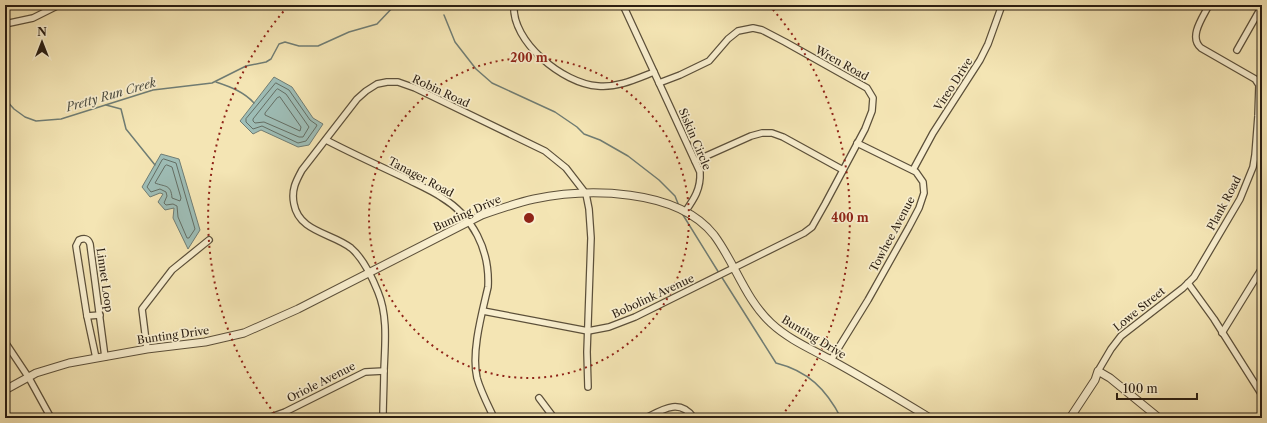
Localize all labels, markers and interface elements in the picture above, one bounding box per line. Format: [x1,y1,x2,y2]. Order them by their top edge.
north arrow [22,22,62,62]
text: N [37,25,47,39]
street label: Wren Road [812,42,871,84]
text: 200 m [510,50,548,65]
street label: Vireo Drive [930,55,975,114]
street label: Robin Road [410,72,472,111]
water label: Pretty Run Creek [63,74,158,115]
street label: Siskin Circle [676,106,714,172]
street label: Tanager Road [386,154,456,200]
street label: Plank Road [1204,173,1244,233]
street label: Bunting Drive [431,192,503,234]
street label: Towhee Avenue [866,194,918,274]
text: 400 m [831,210,869,225]
centre of rings [522,211,536,225]
street label: Linnet Loop [94,247,116,313]
street label: Bobolink Avenue [610,271,696,321]
street label: Lowe Street [1110,284,1168,334]
street label: Bunting Drive [779,312,849,362]
street label: Bunting Drive [136,323,210,347]
street label: Oriole Avenue [284,359,358,405]
scale bar [1117,375,1197,401]
text: 100 m [1123,381,1158,396]

